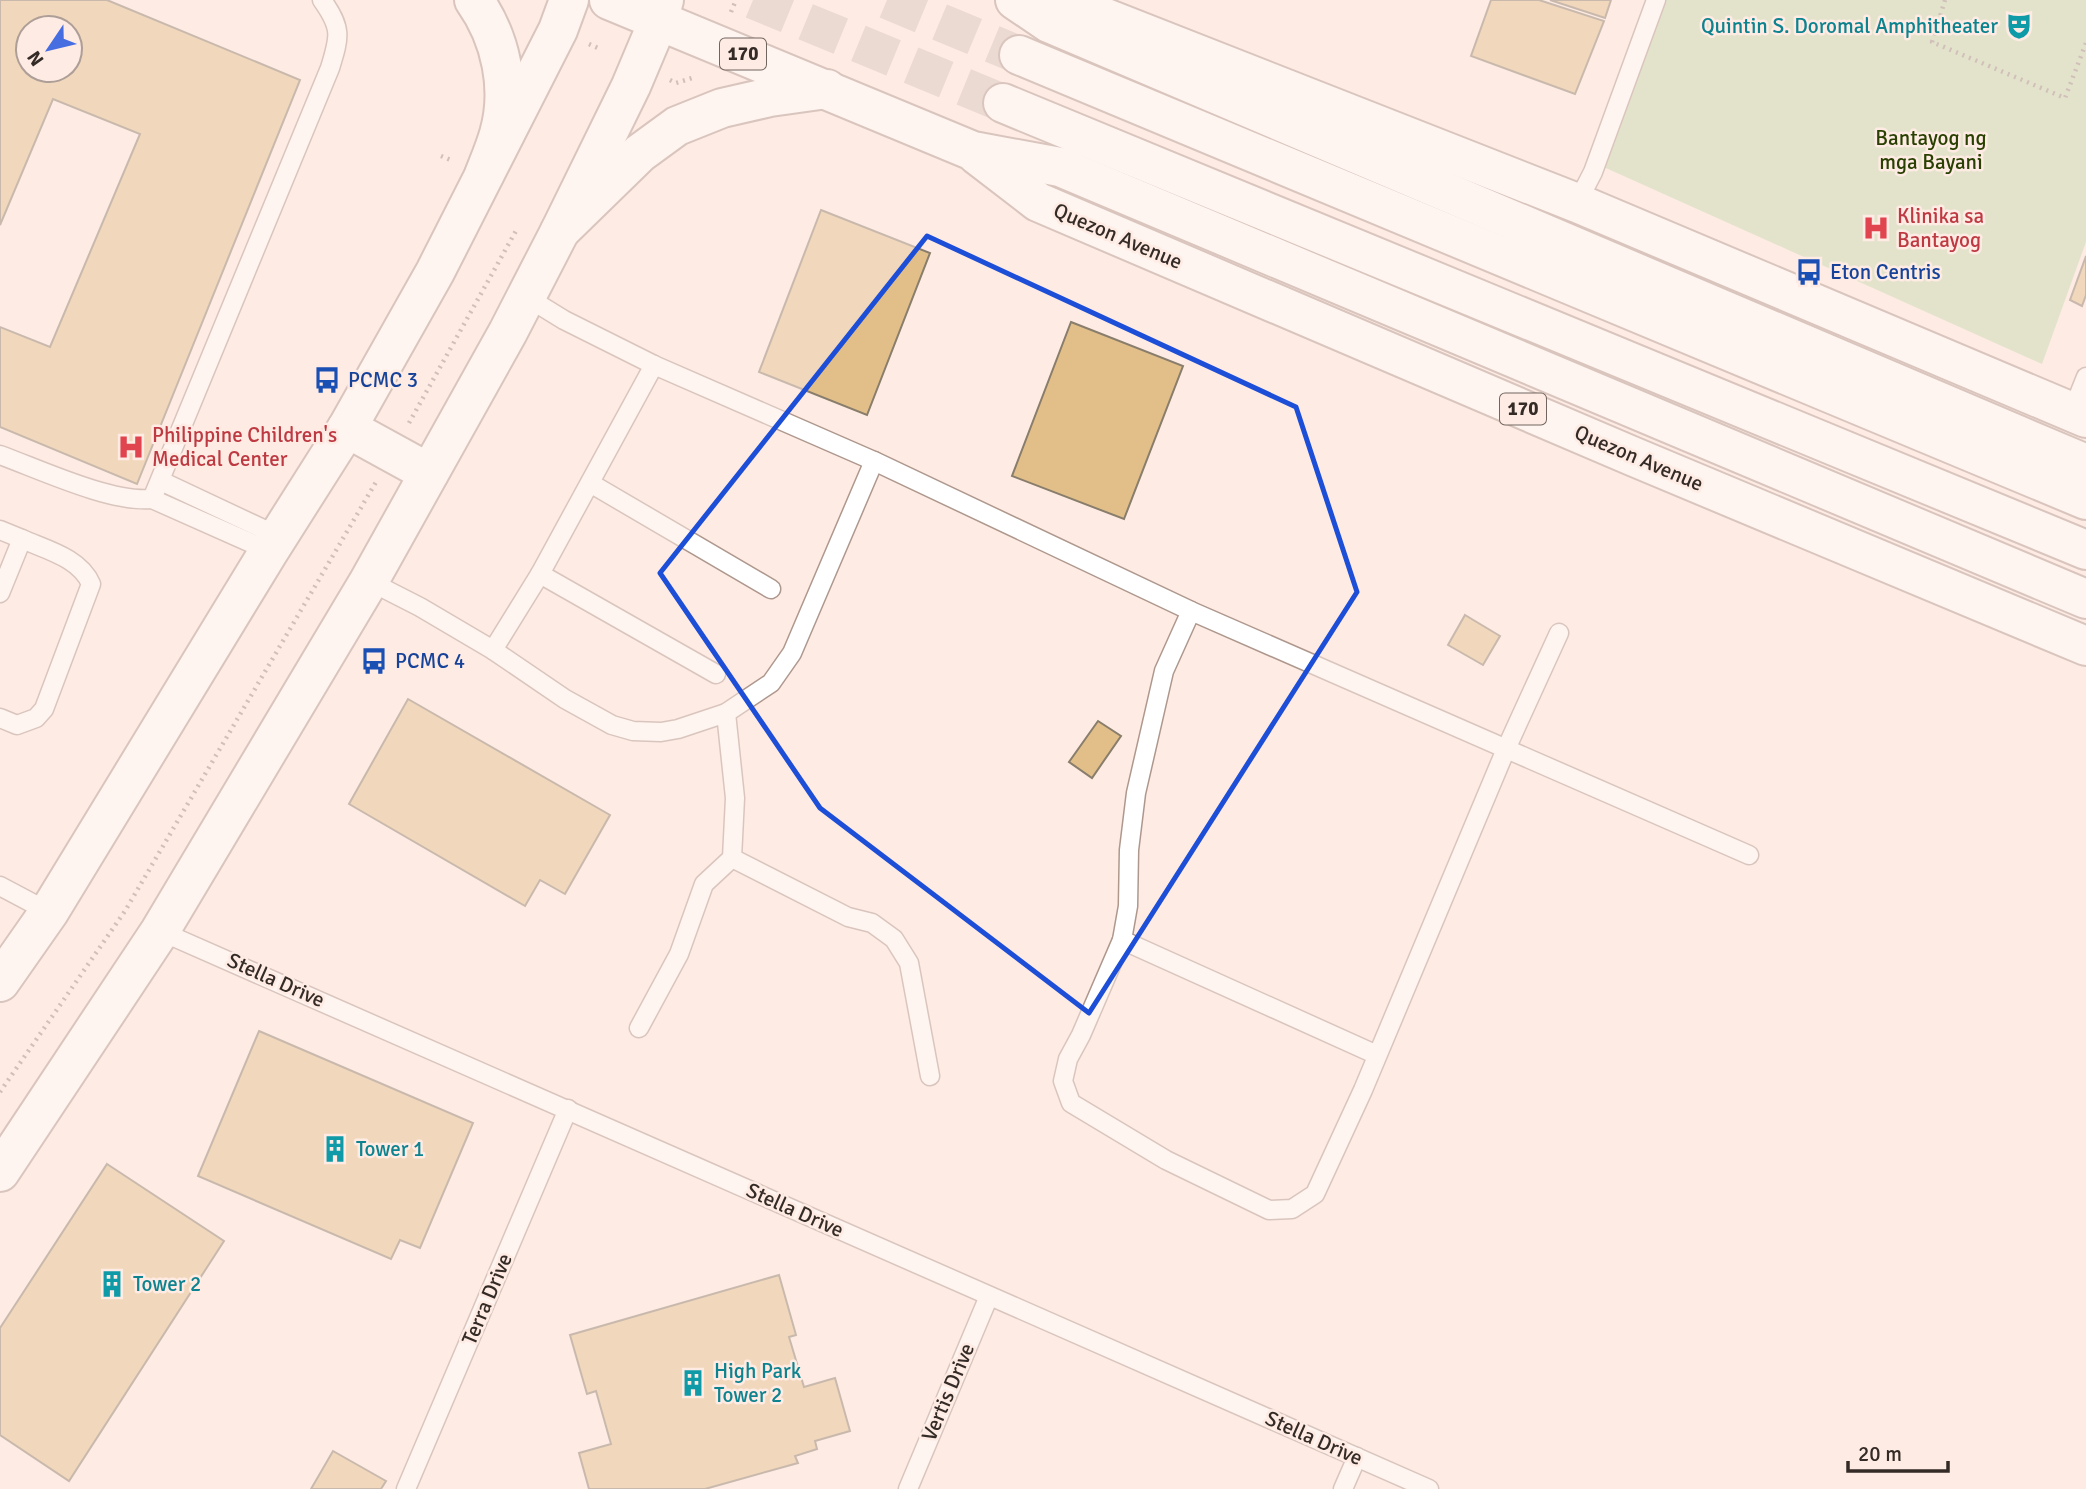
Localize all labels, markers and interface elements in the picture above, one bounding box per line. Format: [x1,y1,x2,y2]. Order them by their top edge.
theatre icon: Quintin S. Doromal Amphitheater [2004,11,2034,41]
place label: Quintin S. Doromal Amphitheater [1701,13,1998,39]
north arrow [14,14,84,84]
road number: 170 [720,38,766,70]
text: N [22,46,50,70]
park label: Bantayog ng mga Bayani [1875,125,1987,175]
street label: Quezon Avenue [1050,197,1186,275]
place label: Klinika sa Bantayog [1897,203,1984,253]
hospital icon: Klinika sa Bantayog [1861,213,1891,243]
bus stop icon: Eton Centris [1794,257,1824,287]
place label: Eton Centris [1830,259,1941,285]
bus stop icon: PCMC 3 [312,365,342,395]
place label: PCMC 3 [348,367,418,393]
road number: 170 [1500,394,1546,424]
street label: Quezon Avenue [1571,419,1707,497]
place label: Philippine Children's Medical Center [152,422,337,472]
hospital icon: Philippine Children's Medical Center [116,432,146,462]
bus stop icon: PCMC 4 [359,646,389,676]
place label: PCMC 4 [395,648,465,674]
street label: Stella Drive [223,947,329,1013]
building icon: Tower 1 [320,1134,350,1164]
place label: Tower 1 [356,1136,424,1162]
street label: Stella Drive [742,1177,848,1243]
street label: Terra Drive [456,1249,518,1349]
building icon: Tower 2 [97,1269,127,1299]
place label: Tower 2 [133,1271,201,1297]
street label: Vertis Drive [916,1339,980,1445]
place label: High Park Tower 2 [714,1358,802,1408]
building icon: High Park Tower 2 [678,1368,708,1398]
street label: Stella Drive [1261,1405,1367,1471]
scale bar [1848,1430,1948,1474]
text: 20 m [1858,1441,1902,1467]

